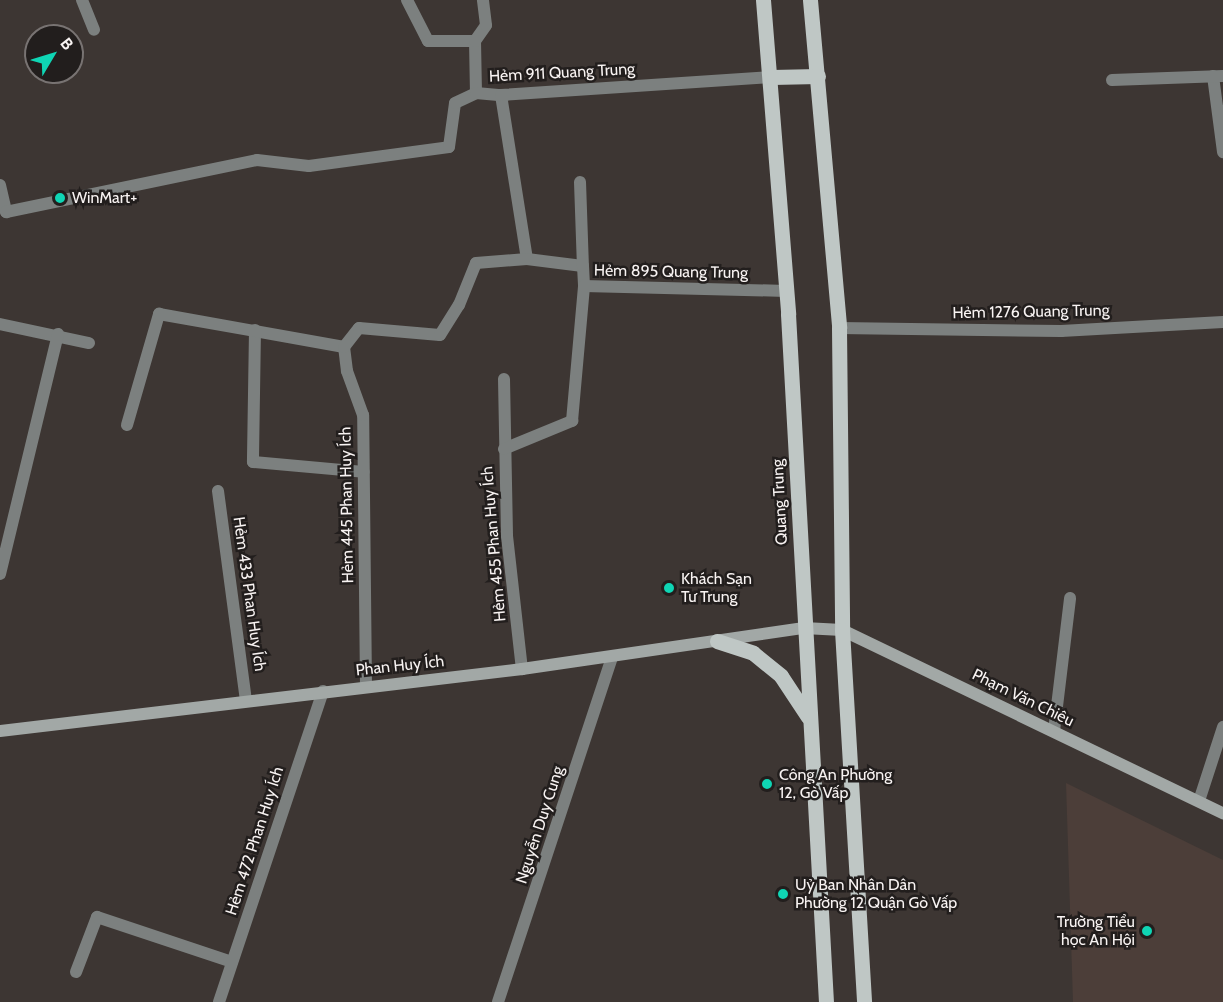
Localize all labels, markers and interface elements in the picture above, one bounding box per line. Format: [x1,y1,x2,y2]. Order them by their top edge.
north arrow [24,24,84,84]
text: B [56,34,78,54]
street label: Hẻm 911 Quang Trung [488,60,636,86]
place label: WinMart+ [72,188,137,208]
marker: WinMart+ [53,191,67,205]
street label: Hẻm 895 Quang Trung [594,261,748,283]
street label: Hẻm 1276 Quang Trung [952,301,1110,323]
street label: Hẻm 445 Phan Huy Ích [336,427,358,583]
street label: Quang Trung [768,458,792,546]
street label: Hẻm 455 Phan Huy Ích [478,465,510,623]
street label: Hẻm 433 Phan Huy Ích [229,515,269,673]
place label: Khách Sạn Tư Trung [681,569,752,607]
marker: Khách Sạn Tư Trung [662,581,676,595]
street label: Phan Huy Ích [355,652,445,680]
street label: Phạm Văn Chiêu [969,665,1077,731]
street label: Hẻm 472 Phan Huy Ích [222,764,288,918]
street label: Nguyễn Duy Cung [512,764,568,886]
place label: Công An Phường 12, Gò Vấp [779,765,892,803]
marker: Công An Phường 12, Gò Vấp [760,777,774,791]
place label: Uỷ Ban Nhân Dân Phường 12 Quận Gò Vấp [795,875,957,913]
marker: Uỷ Ban Nhân Dân Phường 12 Quận Gò Vấp [776,887,790,901]
place label: Trường Tiểu học An Hội [1057,912,1135,950]
marker: Trường Tiểu học An Hội [1140,924,1154,938]

